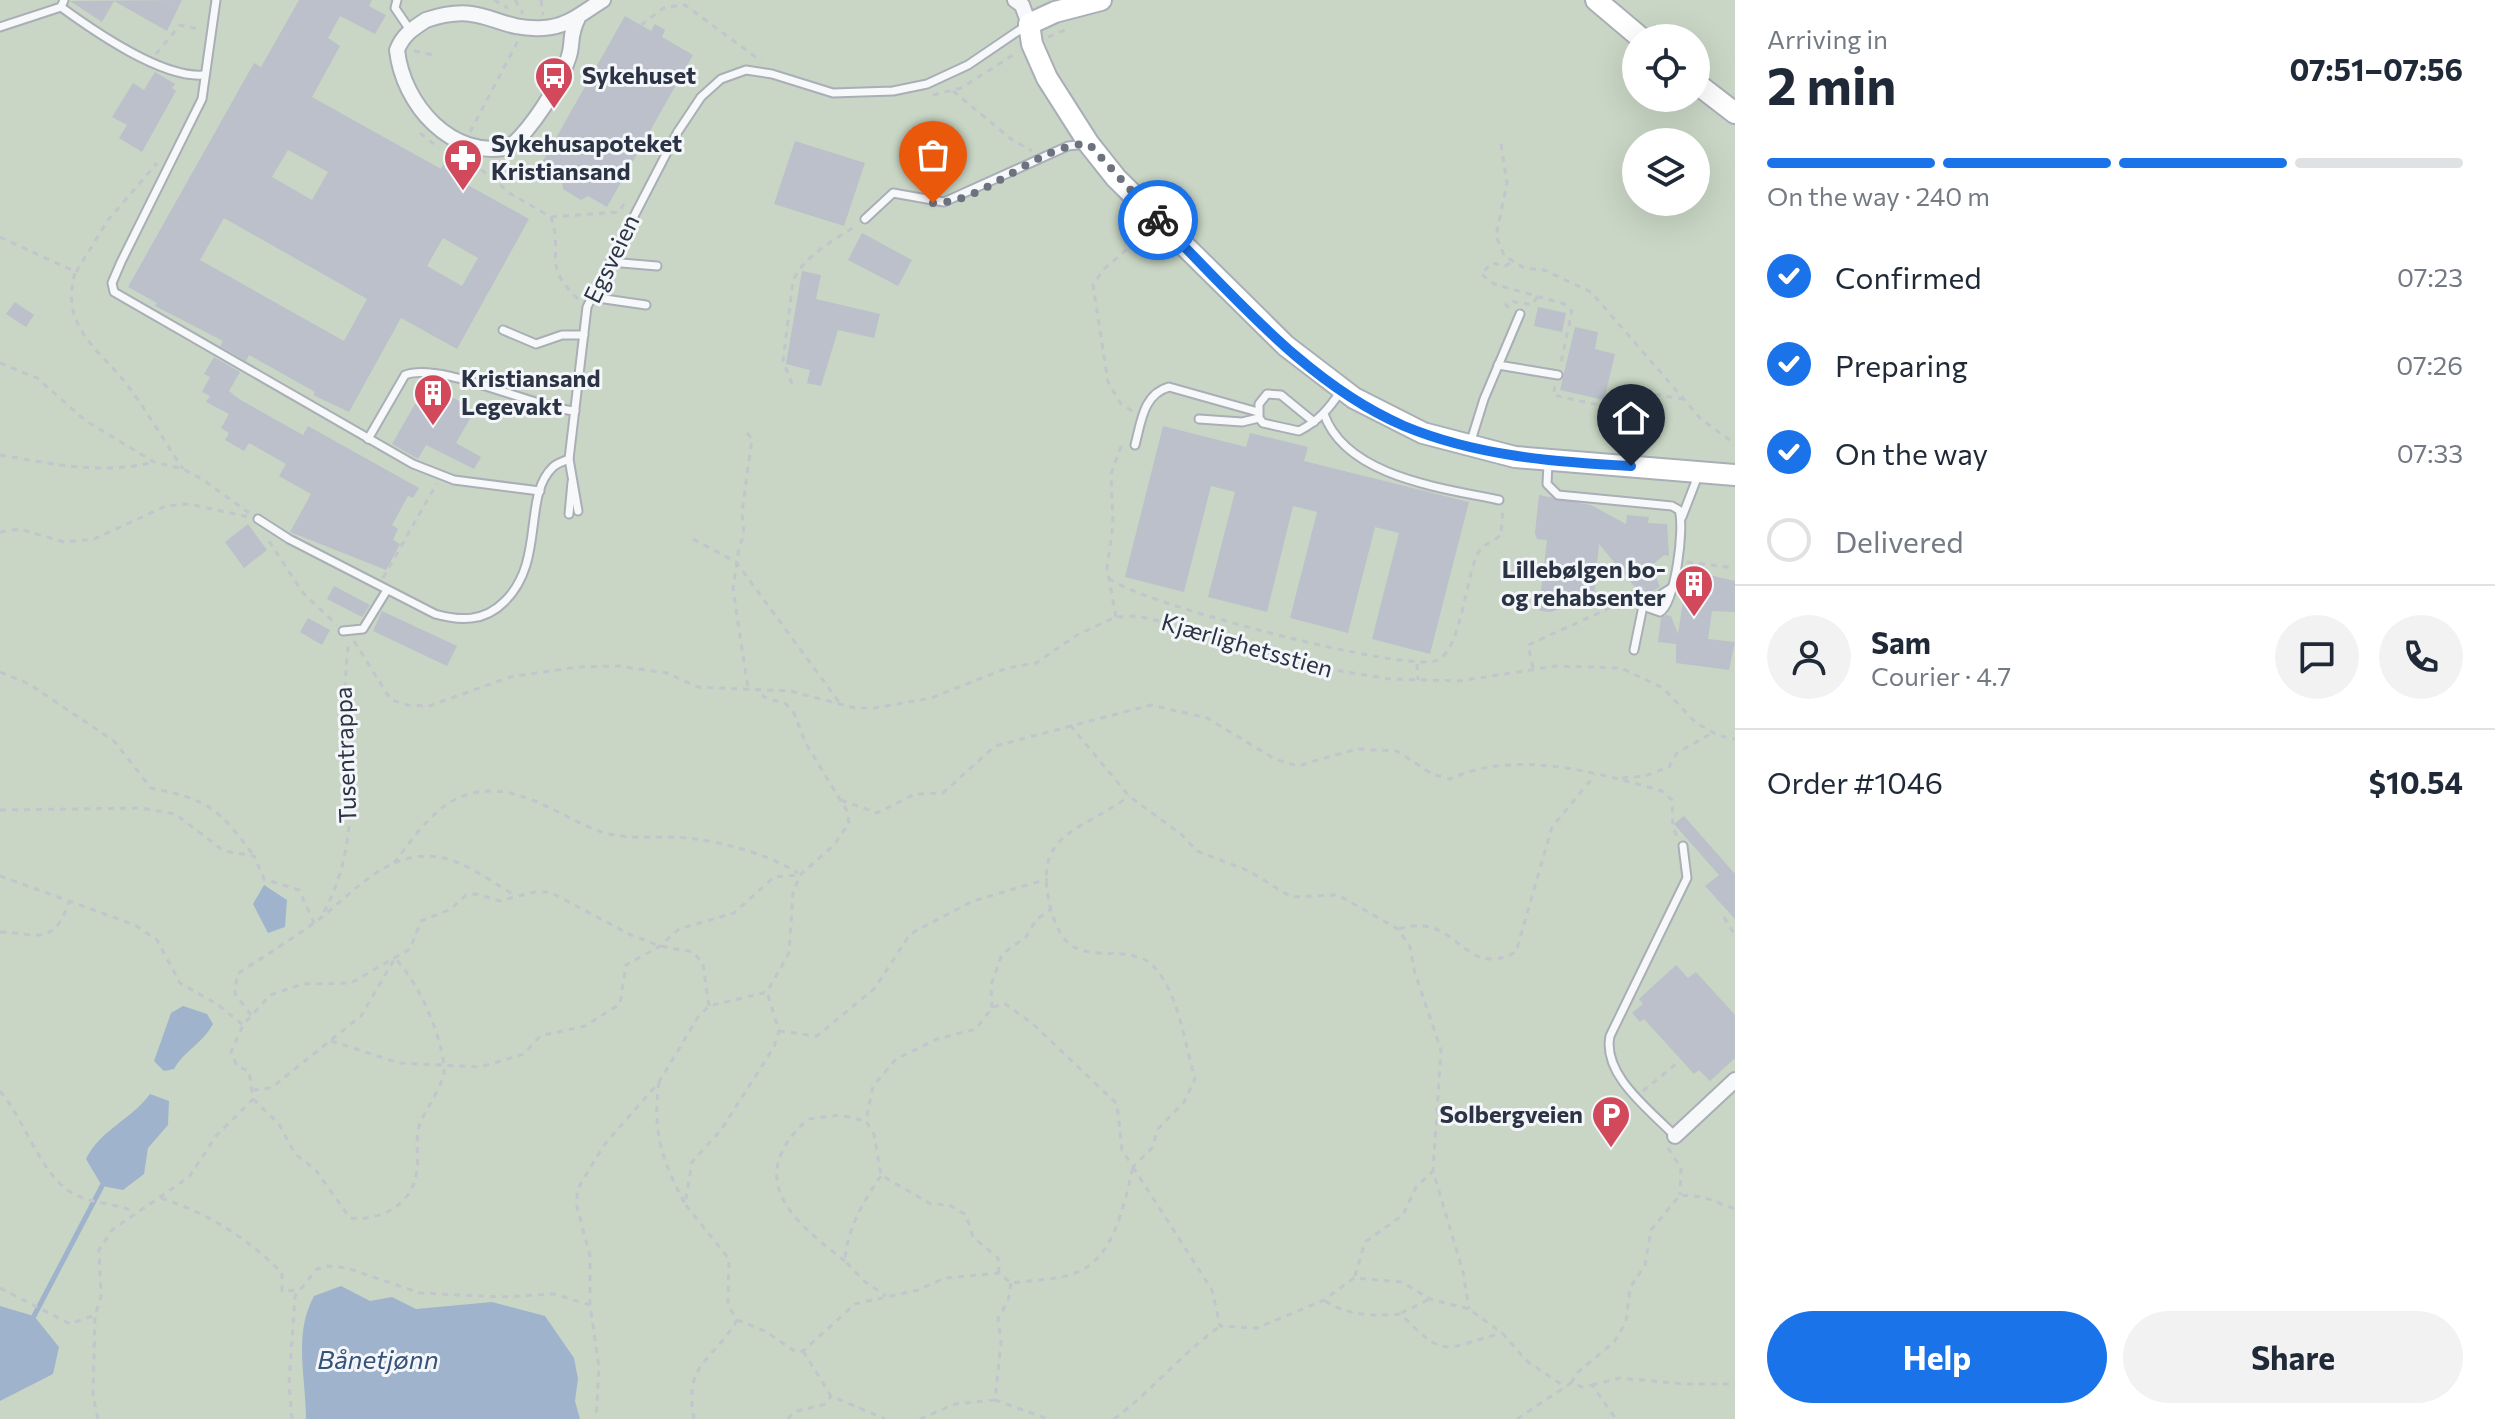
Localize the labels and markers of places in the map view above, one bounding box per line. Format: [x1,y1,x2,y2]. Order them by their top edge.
bus stop icon: Sykehuset [533,55,575,110]
place label: Sykehuset [582,60,696,89]
pin [899,121,967,203]
place label: Sykehusapoteket Kristiansand [491,128,682,185]
pharmacy icon: Sykehusapoteket Kristiansand [442,137,484,192]
place label: Kristiansand Legevakt [461,363,601,420]
building icon: Kristiansand Legevakt [412,372,454,427]
pin [1597,384,1665,466]
place label: Lillebølgen bo- og rehabsenter [1501,554,1666,611]
building icon: Lillebølgen bo- og rehabsenter [1673,563,1715,618]
parking icon: Solbergveien [1590,1094,1632,1149]
place label: Solbergveien [1439,1099,1583,1128]

